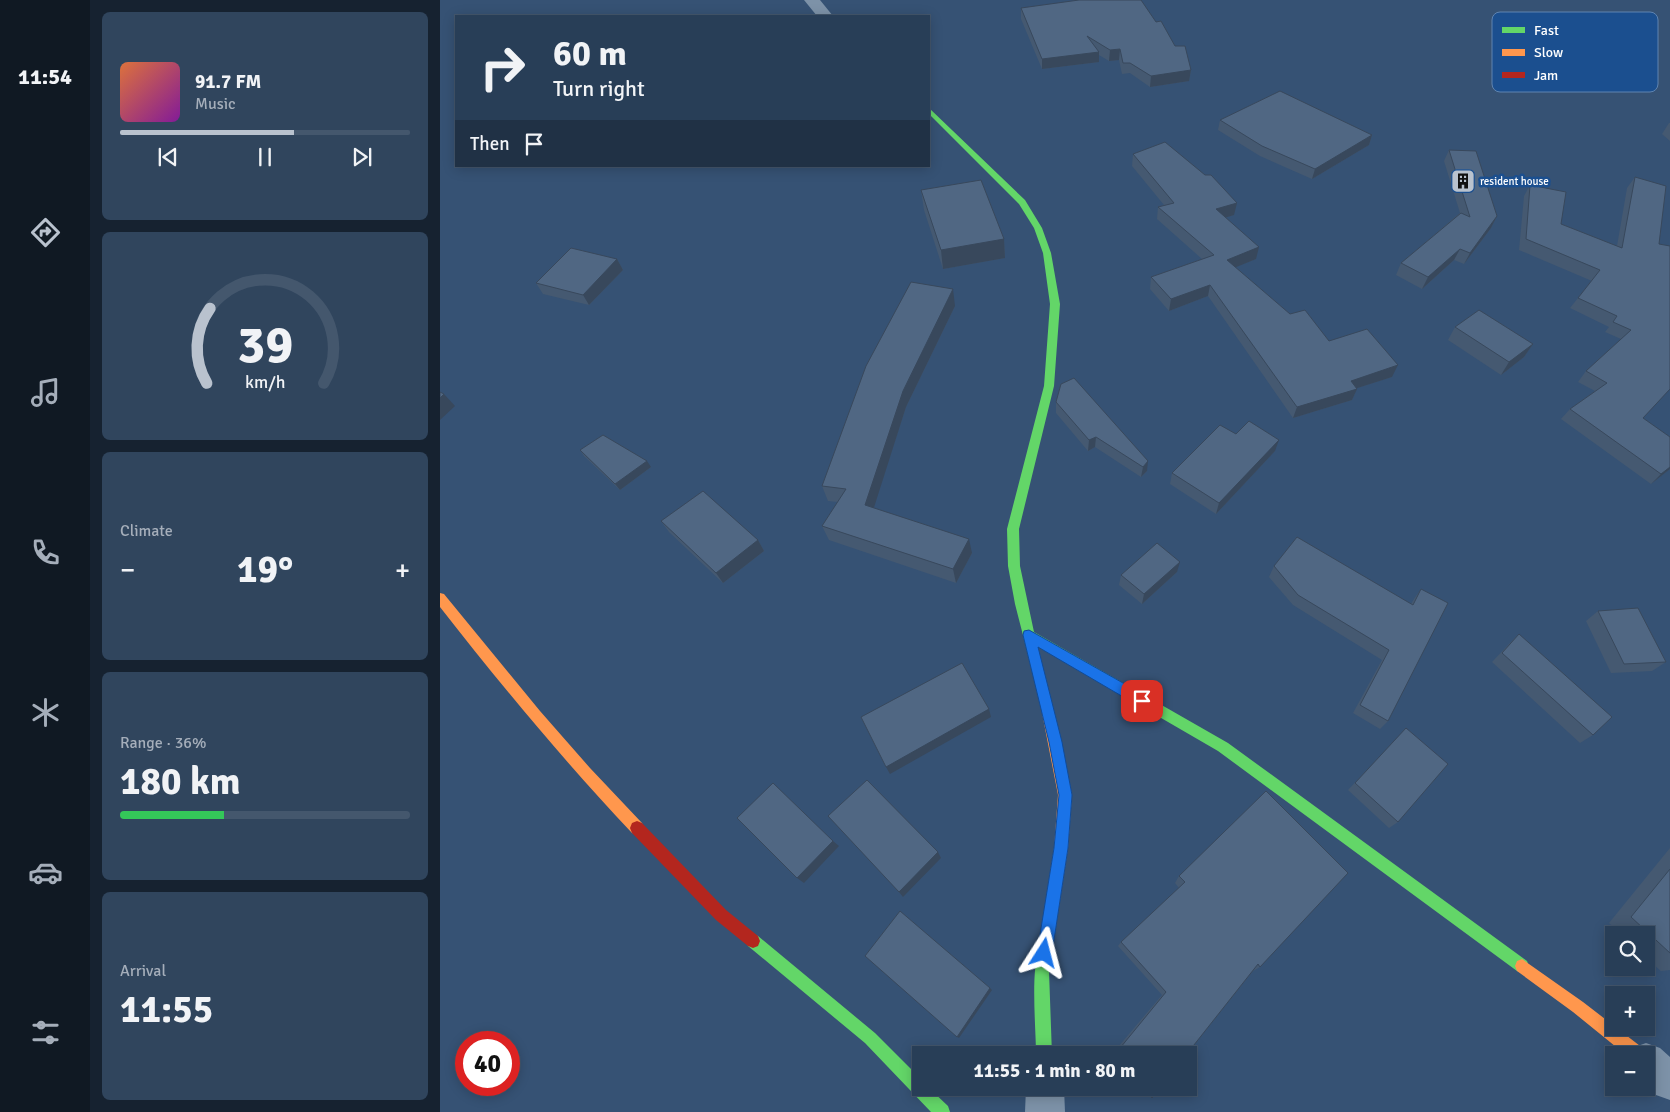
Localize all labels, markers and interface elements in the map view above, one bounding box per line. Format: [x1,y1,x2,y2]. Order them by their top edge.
legend [1492,12,1658,92]
text: Fast [1534,22,1559,39]
text: 60 m [553,32,627,75]
icon: right [470,35,535,100]
text: Slow [1534,44,1563,61]
text: 11:54 [18,63,72,90]
text: Jam [1534,67,1558,84]
text: 91.7 FM [195,70,261,94]
text: Turn right [553,75,645,102]
text: Music [195,94,236,114]
icon: arrive [520,130,548,158]
text: Then [470,132,510,156]
icon: previous [154,143,182,171]
icon: pause [251,143,279,171]
icon: next [348,143,376,171]
building icon: resident house [1450,168,1476,194]
place label: resident house [1480,175,1549,188]
icon: directions [28,215,63,250]
text: 39 [237,313,293,377]
text: km/h [245,371,285,393]
icon: music [28,375,63,410]
text: Climate [120,521,173,541]
icon: phone [28,535,63,570]
text: 19° [237,546,293,593]
text: − [120,553,135,587]
text: + [395,553,410,587]
pin [1121,680,1163,722]
icon: arrive [1128,687,1156,715]
icon: climate [28,695,63,730]
text: Range · 36% [120,733,206,753]
text: 180 km [120,758,241,805]
icon: car [28,855,63,890]
position arrow [1017,926,1069,978]
map controls [1605,926,1655,1096]
button: search [1605,926,1655,976]
text: Arrival [120,961,166,981]
text: 11:55 [120,986,213,1033]
button: + [1605,986,1655,1036]
icon: filters [28,1015,63,1050]
speed limit sign: 40 [455,1031,520,1096]
button: − [1605,1046,1655,1096]
text: 11:55 · 1 min · 80 m [974,1059,1135,1083]

